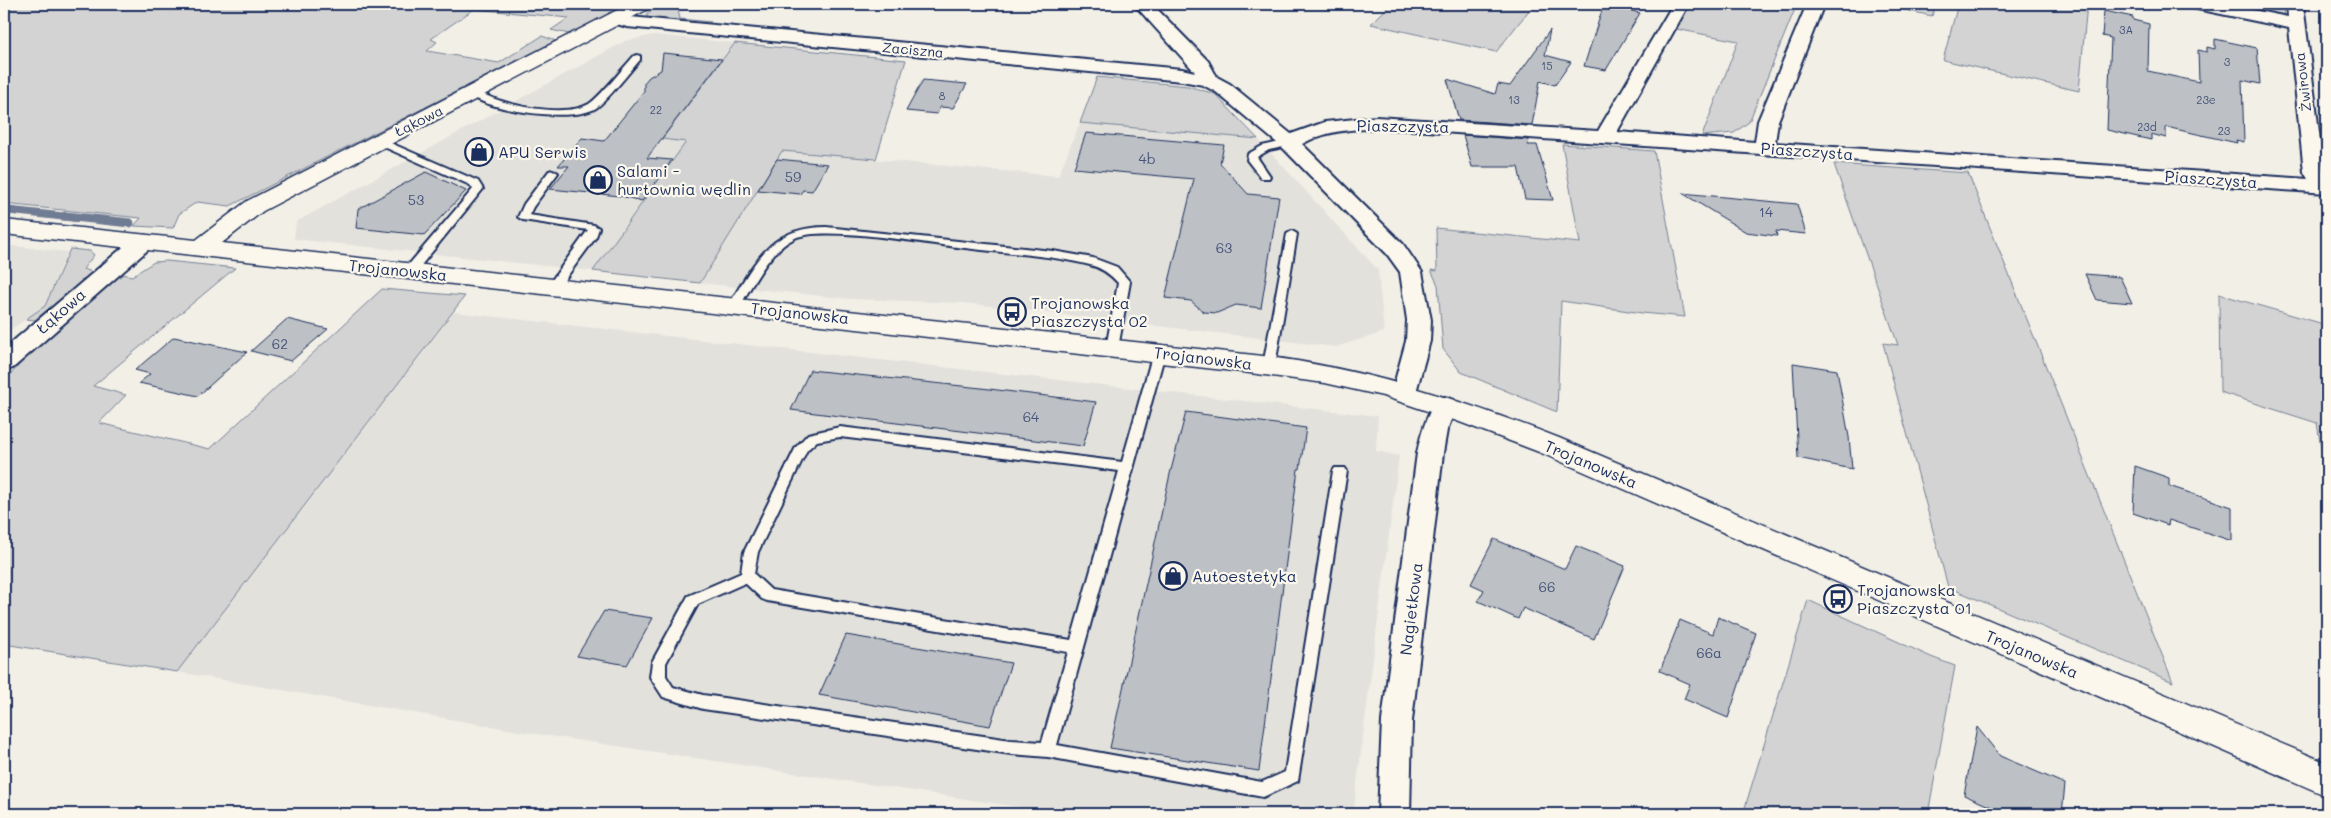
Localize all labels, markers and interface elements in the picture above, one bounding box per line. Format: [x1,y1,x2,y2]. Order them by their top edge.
house number: 3A [2119,22,2133,37]
street label: Zaciszna [881,37,945,62]
street label: Żwirowa [2289,51,2316,113]
house number: 3 [2224,54,2231,69]
house number: 15 [1541,58,1553,73]
house number: 8 [939,88,946,103]
house number: 13 [1508,92,1520,107]
house number: 23e [2196,92,2216,107]
street label: Łąkowa [392,100,446,141]
house number: 22 [650,102,662,117]
street label: Piaszczysta [1356,114,1450,137]
house number: 23d [2137,119,2157,134]
house number: 23 [2218,123,2231,138]
shop icon: APU Serwis [464,137,494,167]
street label: Piaszczysta [1760,137,1854,164]
place label: APU Serwis [498,141,587,162]
house number: 4b [1138,149,1156,168]
place label: Salami - hurtownia wędlin [617,160,751,199]
shop icon: Salami - hurtownia wędlin [583,165,613,195]
street label: Piaszczysta [2164,165,2258,192]
house number: 59 [785,167,801,186]
house number: 53 [408,190,424,209]
house number: 14 [1759,202,1774,221]
house number: 63 [1216,238,1232,257]
street label: Trojanowska [348,254,448,285]
street label: Łąkowa [32,283,90,338]
place label: Trojanowska Piaszczysta 02 [1031,292,1148,331]
street label: Trojanowska [750,297,850,328]
bus stop icon: Trojanowska Piaszczysta 02 [997,297,1027,327]
house number: 62 [272,334,288,353]
street label: Trojanowska [1153,341,1253,374]
house number: 64 [1023,407,1040,426]
street label: Trojanowska [1542,435,1641,493]
shop icon: Autoestetyka [1158,561,1188,591]
street label: Nagietkowa [1394,561,1427,657]
place label: Autoestetyka [1192,565,1297,586]
house number: 66 [1539,577,1555,596]
place label: Trojanowska Piaszczysta 01 [1857,579,1972,618]
bus stop icon: Trojanowska Piaszczysta 01 [1823,584,1853,614]
street label: Trojanowska [1983,625,2082,683]
house number: 66a [1696,643,1722,662]

